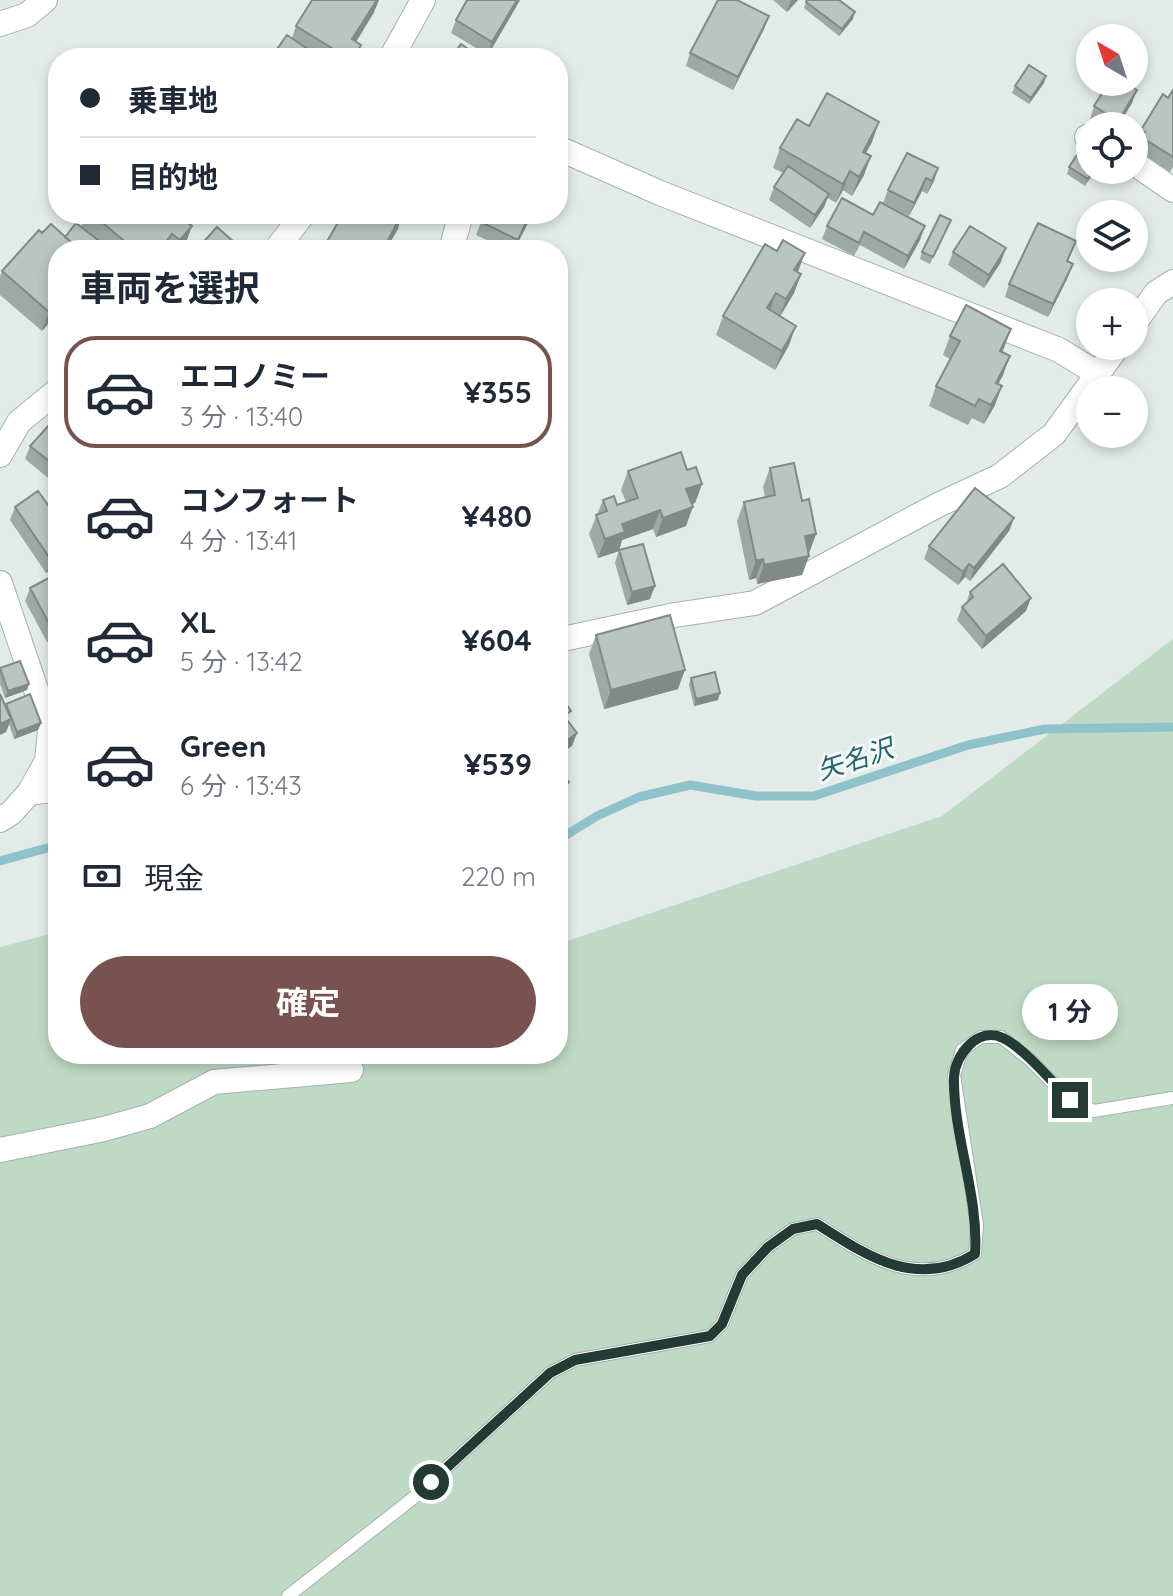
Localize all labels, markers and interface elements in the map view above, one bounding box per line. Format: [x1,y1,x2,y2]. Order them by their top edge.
north arrow [1076,24,1148,96]
map controls [1076,24,1148,448]
text: 乗車地 [128,81,218,119]
button: locate [1076,112,1148,184]
text: 目的地 [128,158,218,196]
button: layers [1076,200,1148,272]
text: 車両を選択 [80,265,260,310]
button: + [1076,288,1148,360]
icon: car [84,356,156,428]
text: エコノミー [180,357,330,395]
text: ¥355 [463,373,532,411]
button: − [1076,376,1148,448]
text: 3 分 · 13:40 [180,400,303,433]
icon: car [84,480,156,552]
text: コンフォート [180,481,359,519]
text: ¥480 [462,497,532,535]
text: 4 分 · 13:41 [180,524,297,557]
text: XL [180,603,217,641]
icon: car [84,604,156,676]
text: ¥604 [461,621,532,659]
text: 5 分 · 13:42 [180,645,303,678]
text: Green [180,727,267,765]
icon: car [84,728,156,800]
water label: 矢名沢 [813,730,900,787]
text: ¥539 [464,745,532,783]
text: 6 分 · 13:43 [180,769,302,802]
icon: cash [80,854,124,898]
text: 現金 [144,859,204,897]
text: 220 m [461,860,536,893]
button: 確定 [80,956,536,1048]
callout: 1 分 [1022,984,1118,1040]
text: 1 分 [1048,995,1092,1028]
route end [1052,1082,1088,1118]
route start [413,1464,449,1500]

